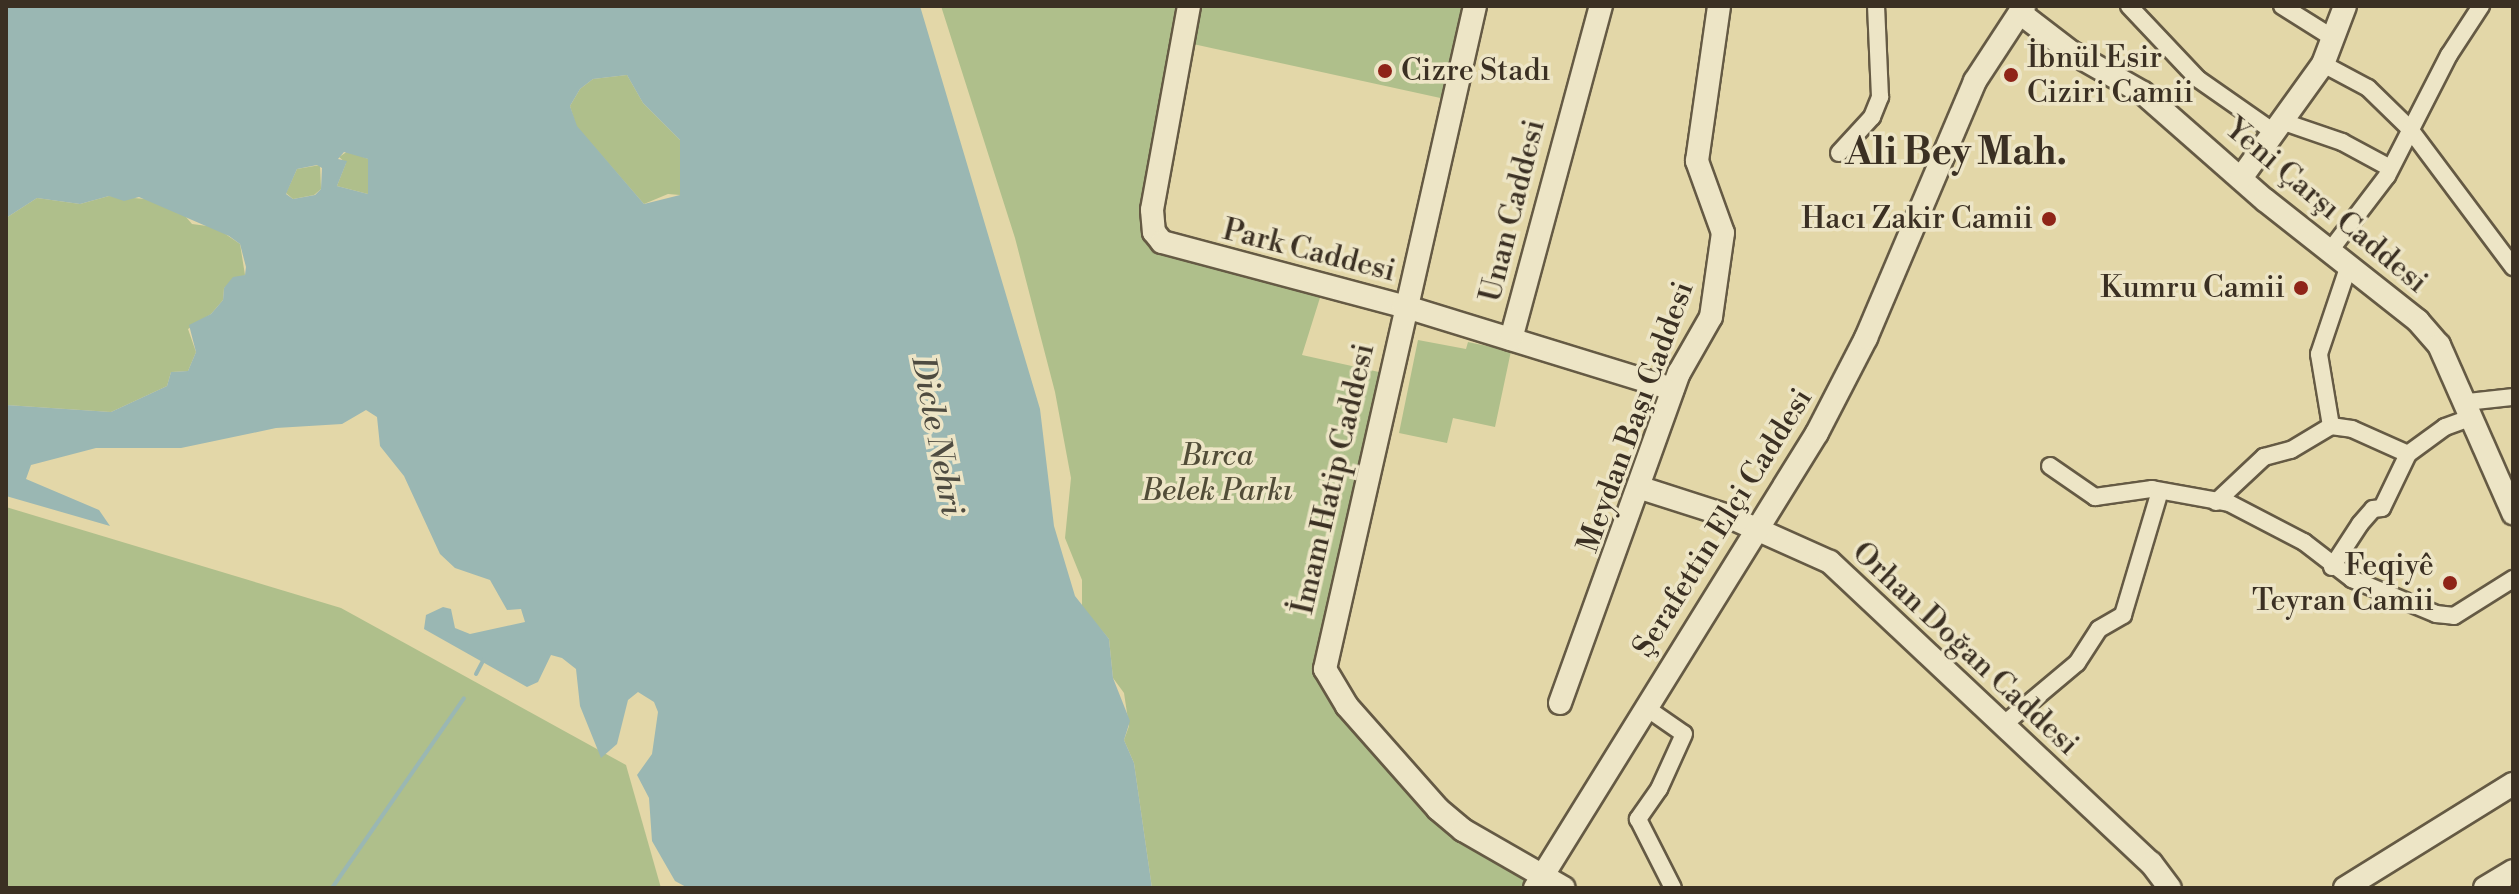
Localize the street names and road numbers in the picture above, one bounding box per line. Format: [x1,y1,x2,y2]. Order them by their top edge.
street label: Yeni Çarşı Caddesi [2218,111,2434,301]
street label: Unan Caddesi [1473,116,1553,306]
street label: Park Caddesi [1219,212,1399,290]
street label: Meydan Başı Caddesi [1570,277,1702,557]
street label: İmam Hatip Caddesi [1285,340,1383,618]
street label: Şerafettin Elçi Caddesi [1626,382,1820,664]
street label: Orhan Doğan Caddesi [1844,535,2086,763]

